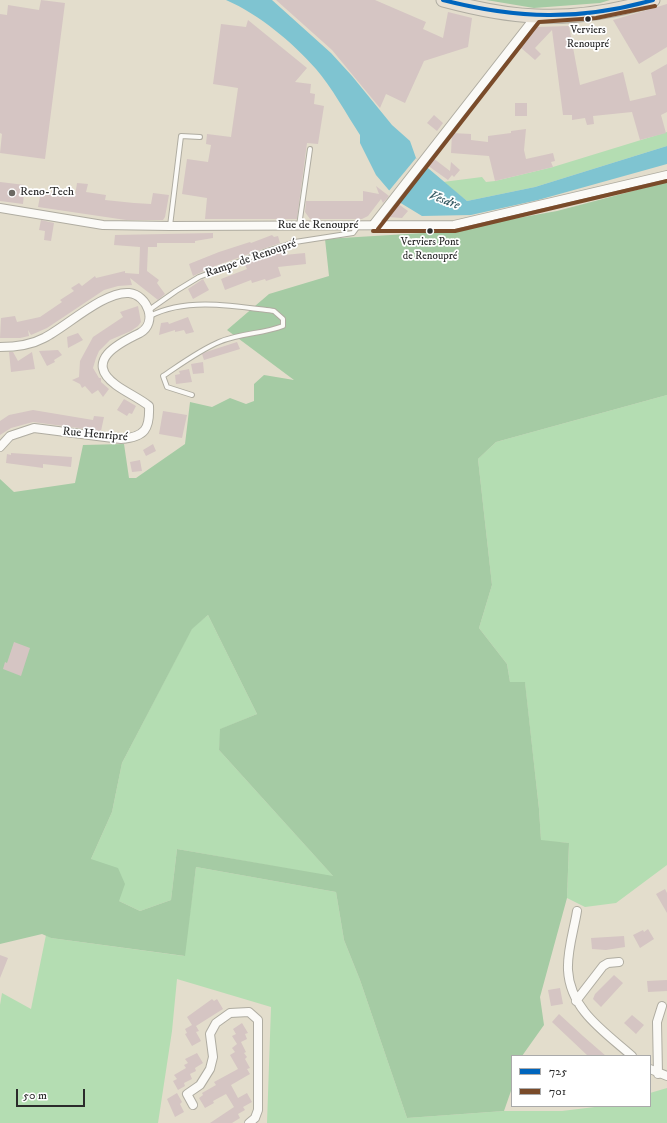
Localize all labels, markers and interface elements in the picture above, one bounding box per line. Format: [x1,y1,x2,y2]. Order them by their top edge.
marker: Verviers Renoupré [583,14,593,24]
place label: Verviers Renoupré [567,24,609,50]
place label: Reno-Tech [20,186,74,200]
marker: Reno-Tech [7,188,17,198]
water label: Vesdre [427,188,461,214]
street label: Rue de Renoupré [277,219,359,233]
marker: Verviers Pont de Renoupré [425,226,435,236]
place label: Verviers Pont de Renoupré [401,236,459,262]
street label: Rampe de Renoupré [204,237,298,281]
street label: Rue Henripré [62,425,128,445]
legend [511,1055,651,1107]
text: 725 [549,1064,567,1079]
scale bar [18,1081,87,1107]
text: 701 [549,1084,566,1099]
text: 50 m [23,1088,47,1103]

